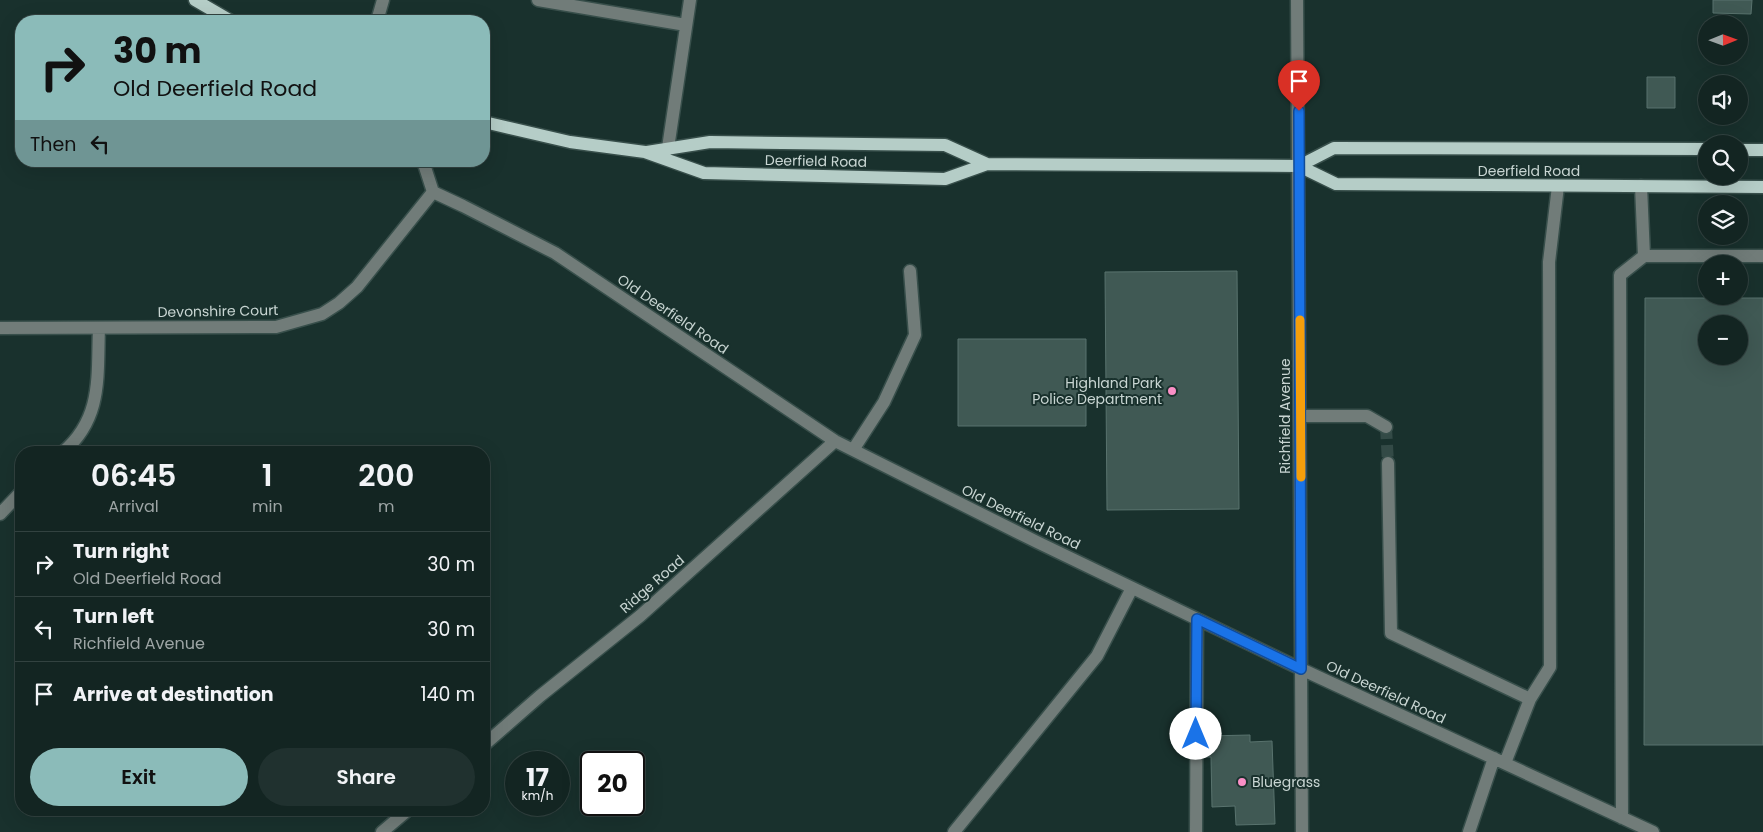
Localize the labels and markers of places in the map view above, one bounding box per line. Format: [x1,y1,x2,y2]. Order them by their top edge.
pin [1278,60,1320,111]
place label: Highland Park Police Department [1032,373,1163,409]
marker: Highland Park Police Department [1166,385,1178,397]
place label: Bluegrass [1252,772,1320,792]
marker: Bluegrass [1236,776,1248,788]

